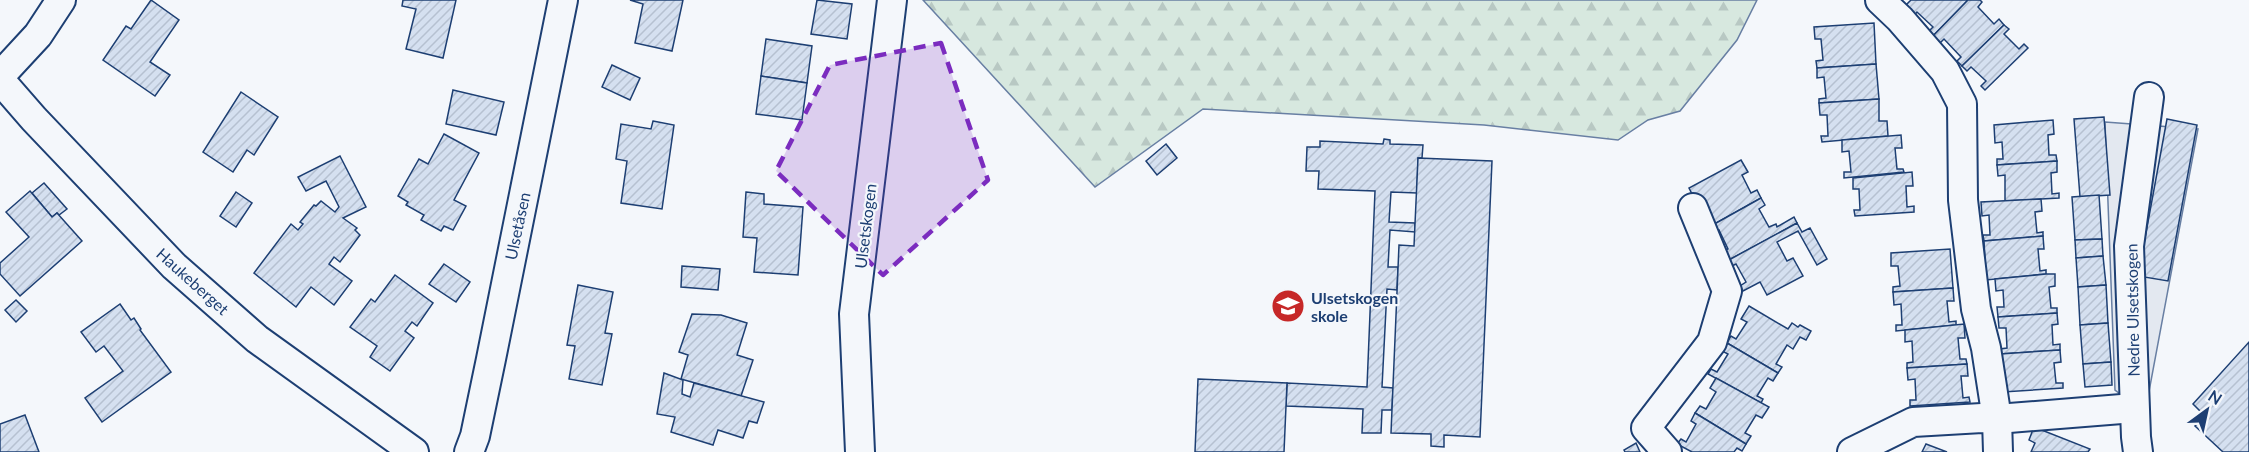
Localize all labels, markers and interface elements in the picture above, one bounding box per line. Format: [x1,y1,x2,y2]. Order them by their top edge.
street label: Ulsetskogen [850,182,880,270]
street label: Ulsetåsen [501,190,533,262]
street label: Nedre Ulsetskogen [2121,243,2143,377]
street label: Haukeberget [153,244,233,318]
school or university icon: Ulsetskogen skole [1270,288,1306,324]
place label: Ulsetskogen skole [1311,288,1398,325]
north arrow [2177,380,2237,440]
text: N [2205,386,2226,408]

